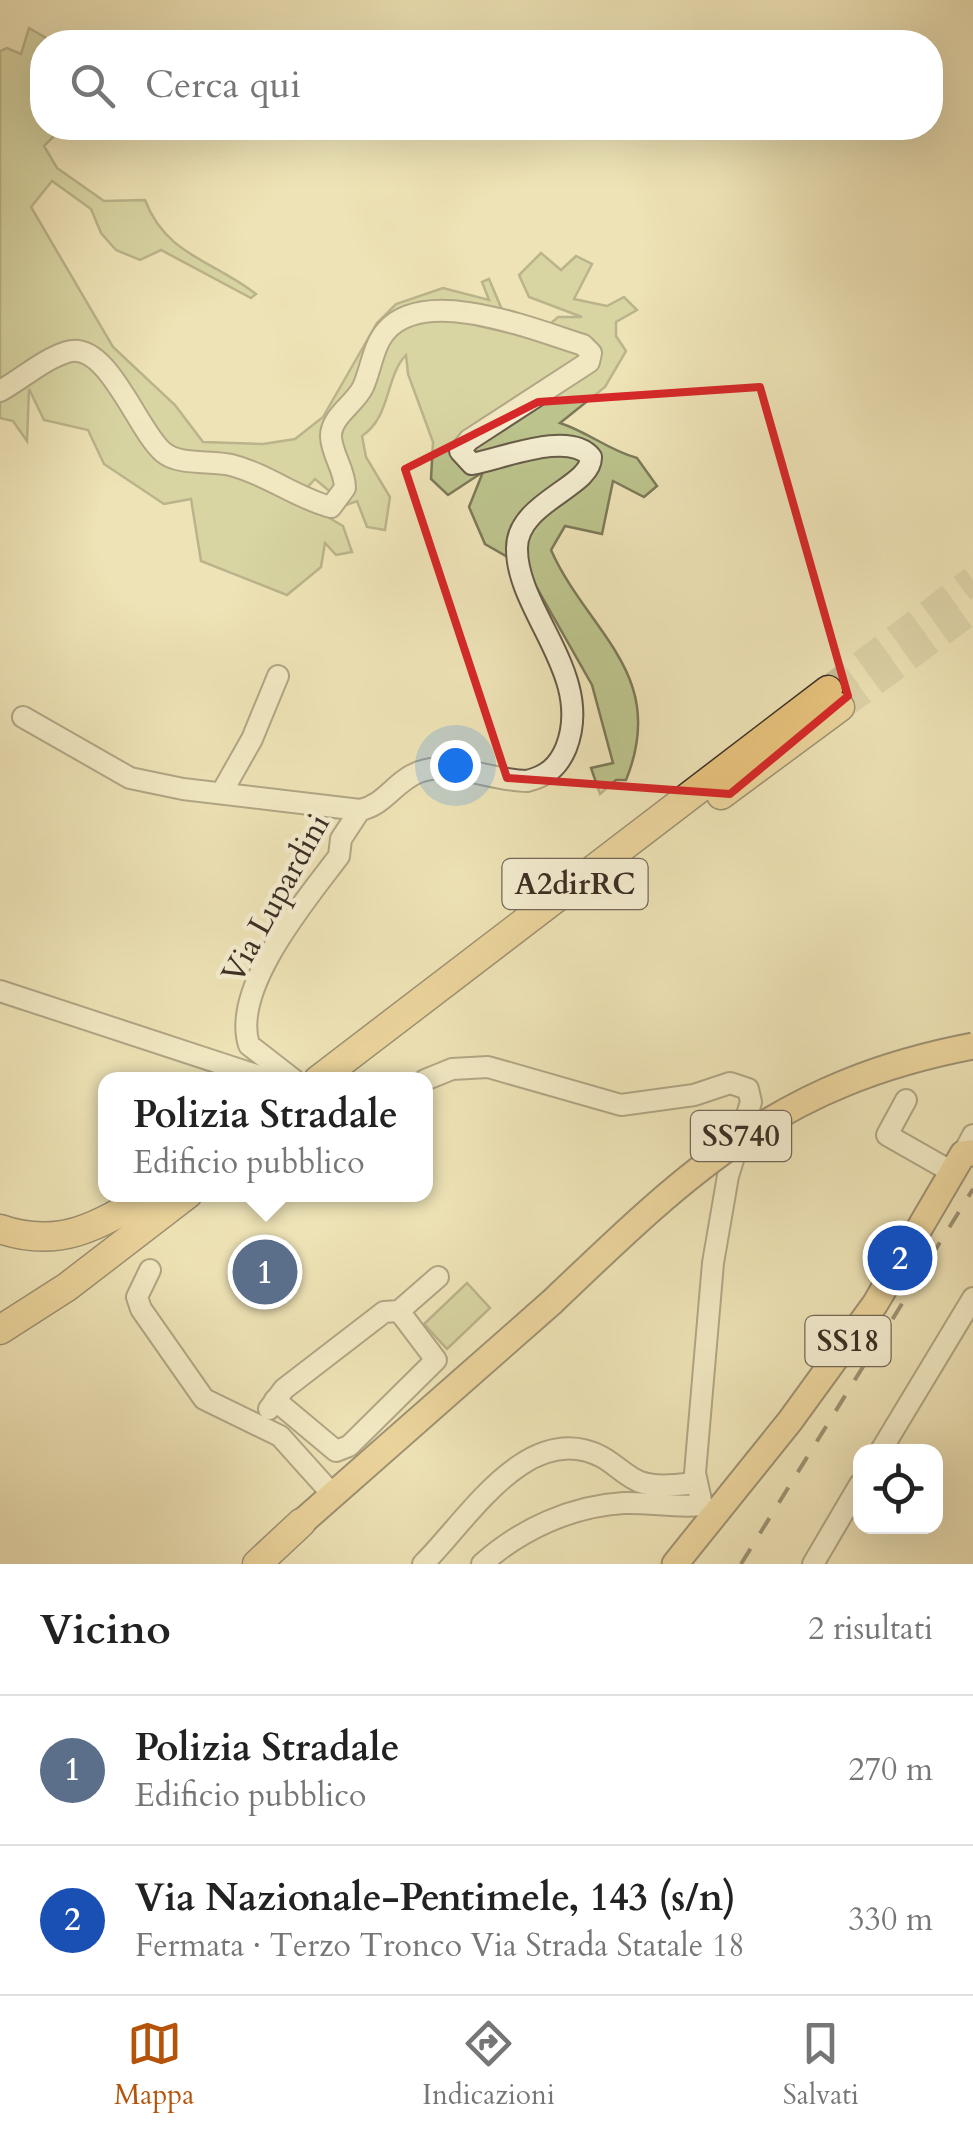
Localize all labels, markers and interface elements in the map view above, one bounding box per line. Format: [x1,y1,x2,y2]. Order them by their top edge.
search box [30,30,943,140]
icon: search [65,58,120,113]
text: Cerca qui [145,59,301,111]
your location [430,740,481,791]
street label: Via Lupardini [211,806,341,991]
road number: A2dirRC [502,859,648,909]
popup [98,1072,433,1202]
text: Polizia Stradale [133,1089,398,1141]
road number: SS740 [691,1111,791,1161]
text: Edificio pubblico [133,1141,365,1185]
pin: 2 [868,1220,932,1296]
pin: 1 [232,1234,298,1310]
road number: SS18 [806,1316,890,1366]
map controls [853,1444,943,1534]
button: locate [853,1444,943,1534]
text: Vicino [40,1601,171,1658]
text: 2 risultati [808,1607,933,1651]
text: Polizia Stradale [135,1722,400,1774]
text: 1 [64,1748,81,1792]
text: 270 m [848,1748,933,1792]
text: Edificio pubblico [135,1774,366,1818]
text: Via Nazionale-Pentimele, 143 (s/n) [135,1872,736,1924]
text: 2 [64,1898,81,1942]
text: 330 m [848,1898,933,1942]
text: Fermata · Terzo Tronco Via Strada Statale 18 [135,1924,745,1968]
tab: Mappa [114,2016,194,2114]
tab: Indicazioni [422,2016,555,2114]
tab: Salvati [783,2016,859,2114]

